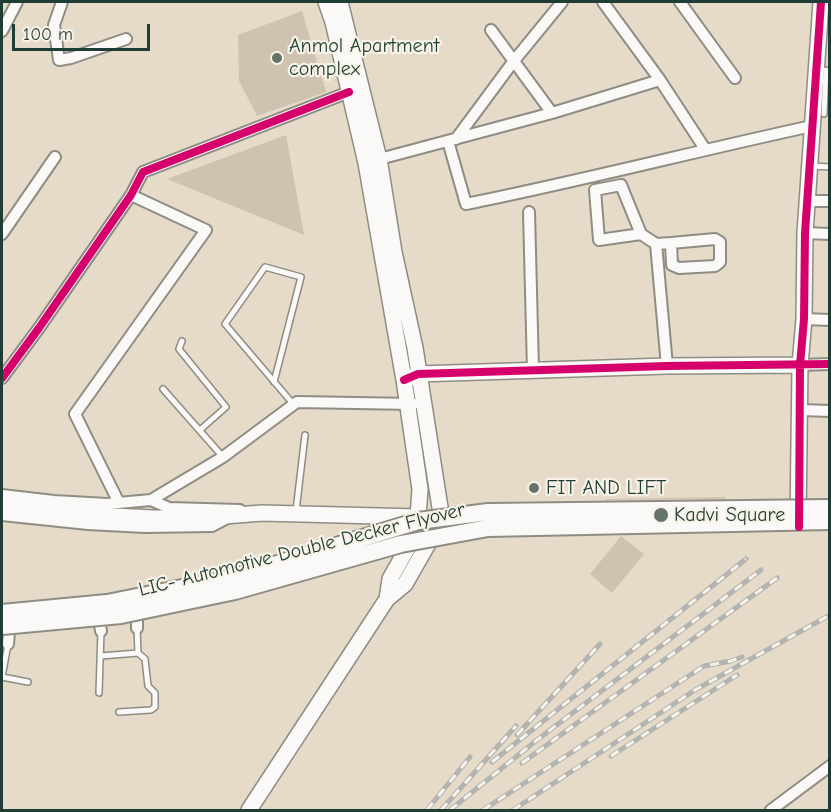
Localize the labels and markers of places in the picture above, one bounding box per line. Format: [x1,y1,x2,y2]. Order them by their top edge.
place label: Anmol Apartment complex [289,34,439,81]
marker: Anmol Apartment complex [270,51,284,65]
place label: FIT AND LIFT [546,476,666,500]
marker: FIT AND LIFT [527,481,541,495]
place label: Kadvi Square [674,503,785,527]
marker: Kadvi Square [652,506,670,524]

